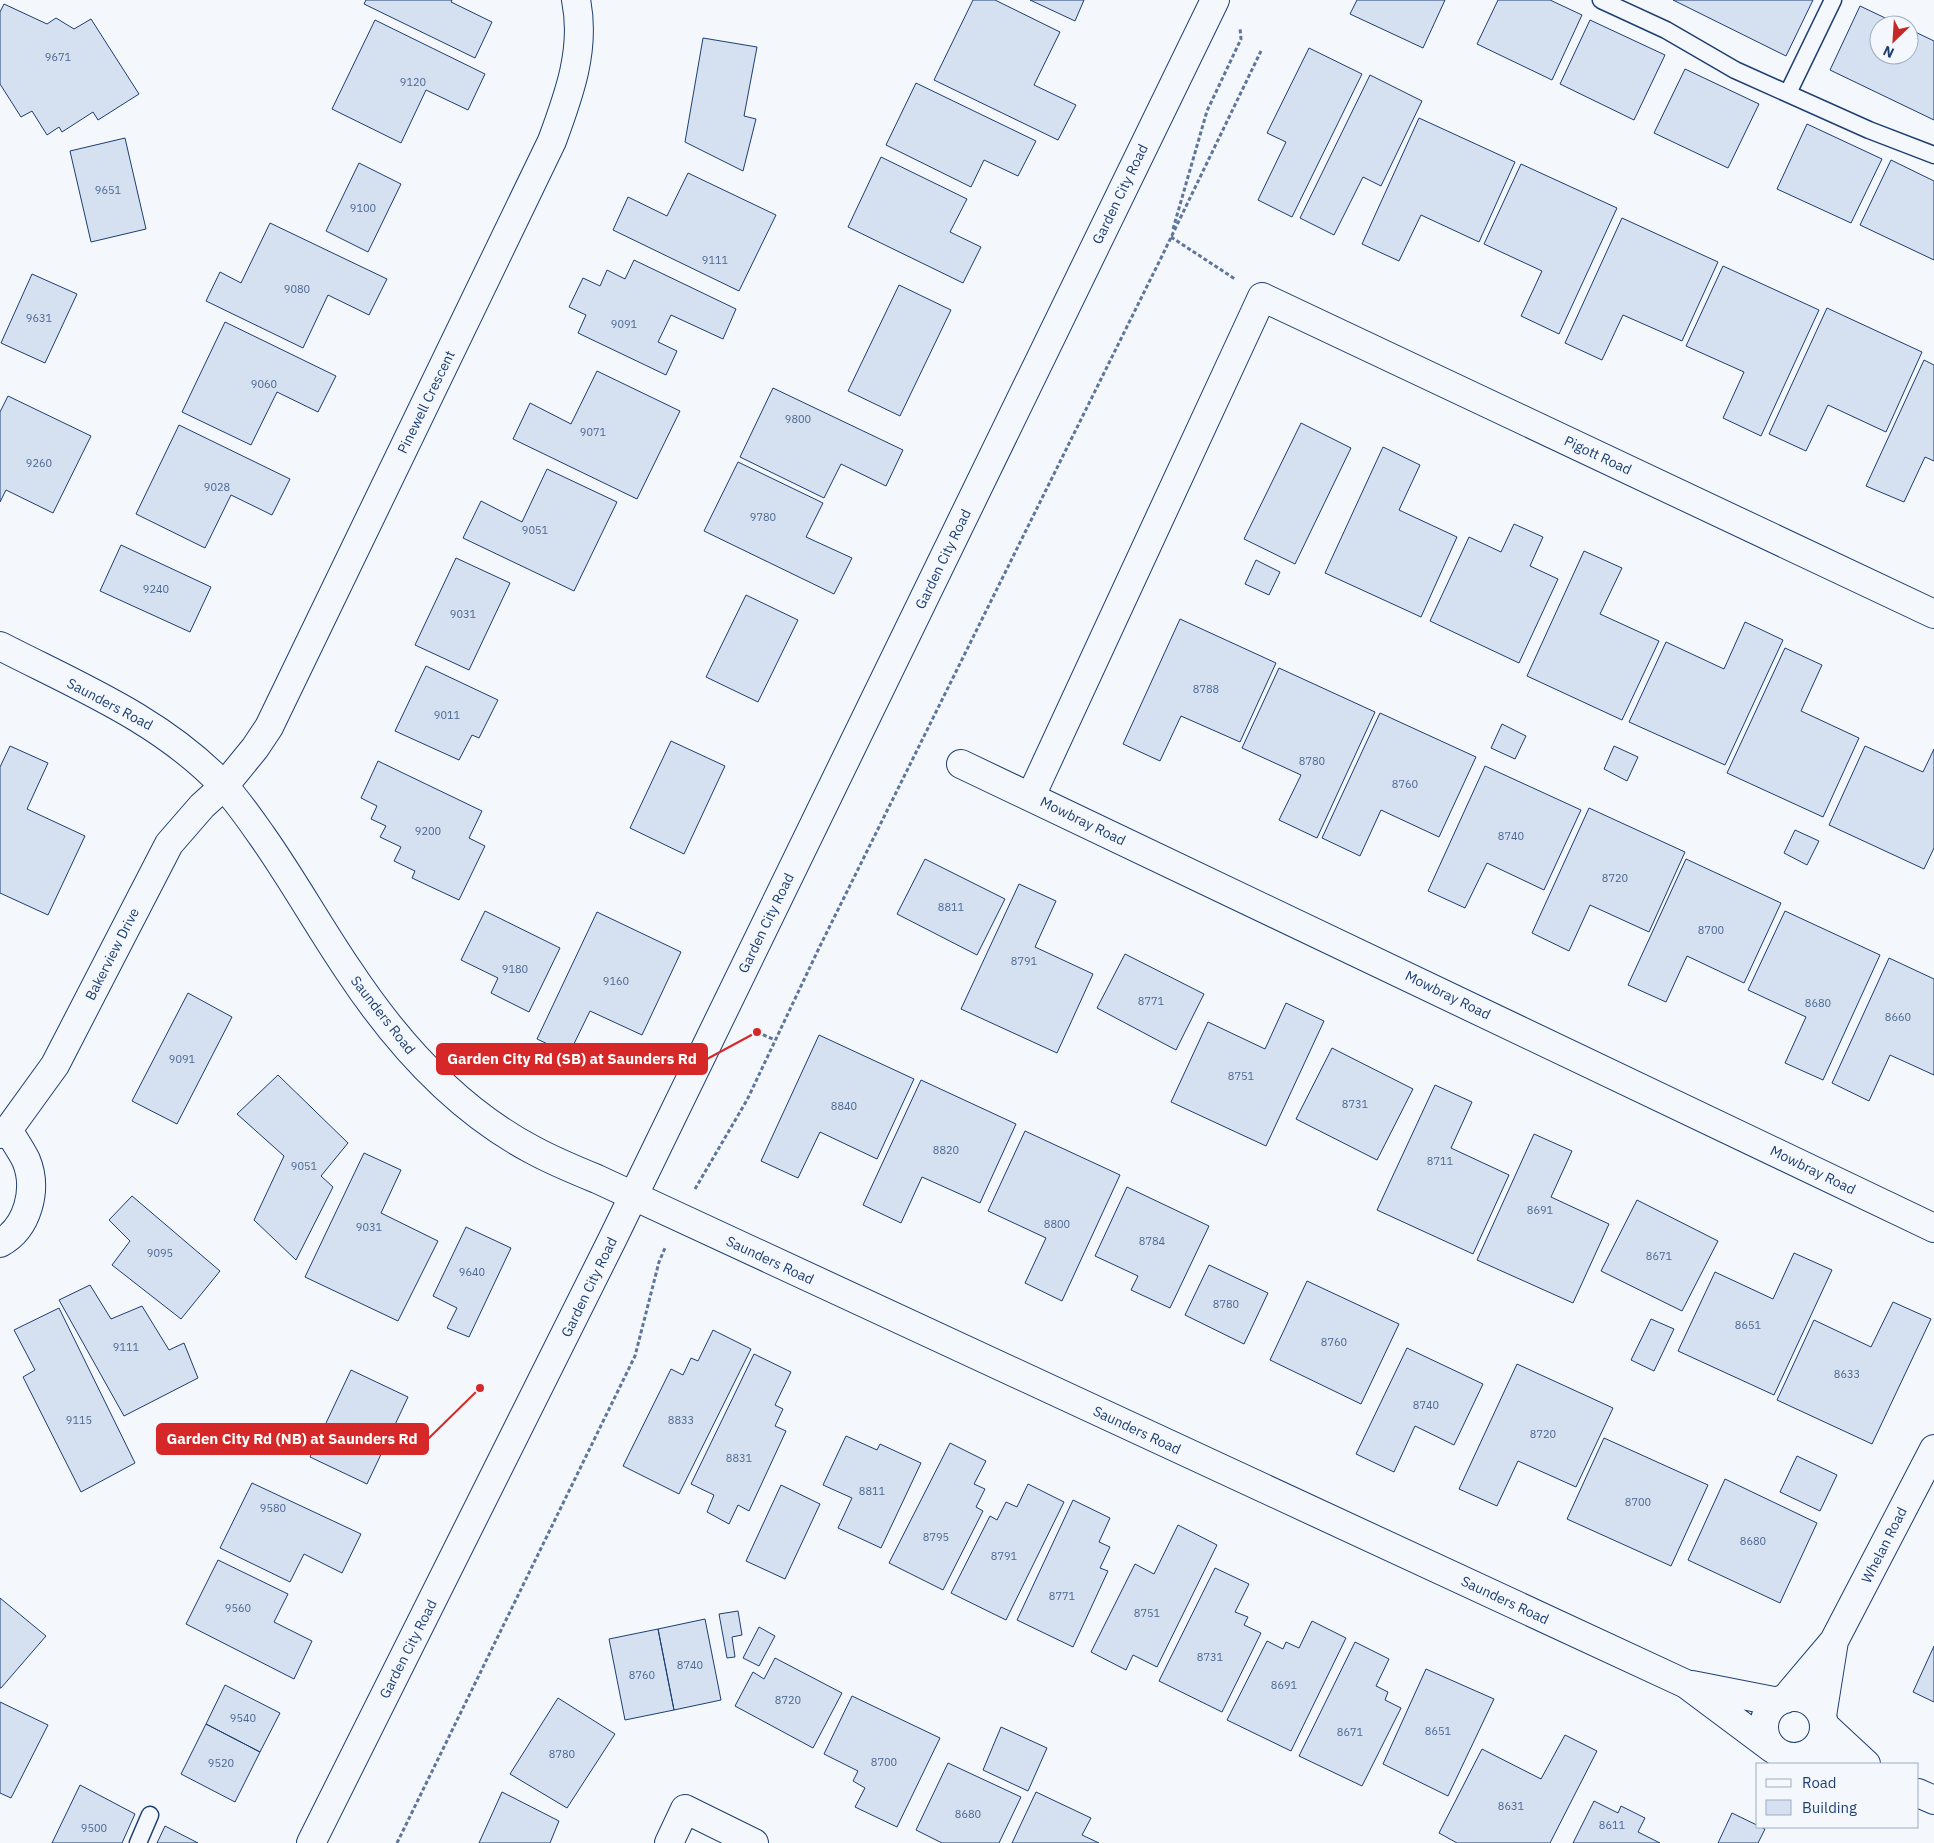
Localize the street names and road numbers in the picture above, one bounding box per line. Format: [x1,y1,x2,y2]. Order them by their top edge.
street label: Garden City Road [1088,141,1152,247]
street label: Pinewell Crescent [393,347,459,457]
street label: Pigott Road [1561,432,1635,478]
street label: Garden City Road [911,506,975,612]
street label: Saunders Road [64,674,156,734]
street label: Mowbray Road [1037,793,1129,849]
street label: Garden City Road [734,870,798,976]
street label: Bakerview Drive [81,905,143,1003]
street label: Mowbray Road [1402,967,1494,1023]
street label: Saunders Road [347,972,419,1058]
street label: Mowbray Road [1767,1142,1859,1198]
street label: Saunders Road [723,1232,817,1288]
street label: Garden City Road [557,1234,621,1340]
street label: Saunders Road [1090,1402,1184,1458]
street label: Whelan Road [1857,1504,1911,1586]
street label: Saunders Road [1458,1572,1552,1628]
street label: Garden City Road [375,1596,441,1702]

